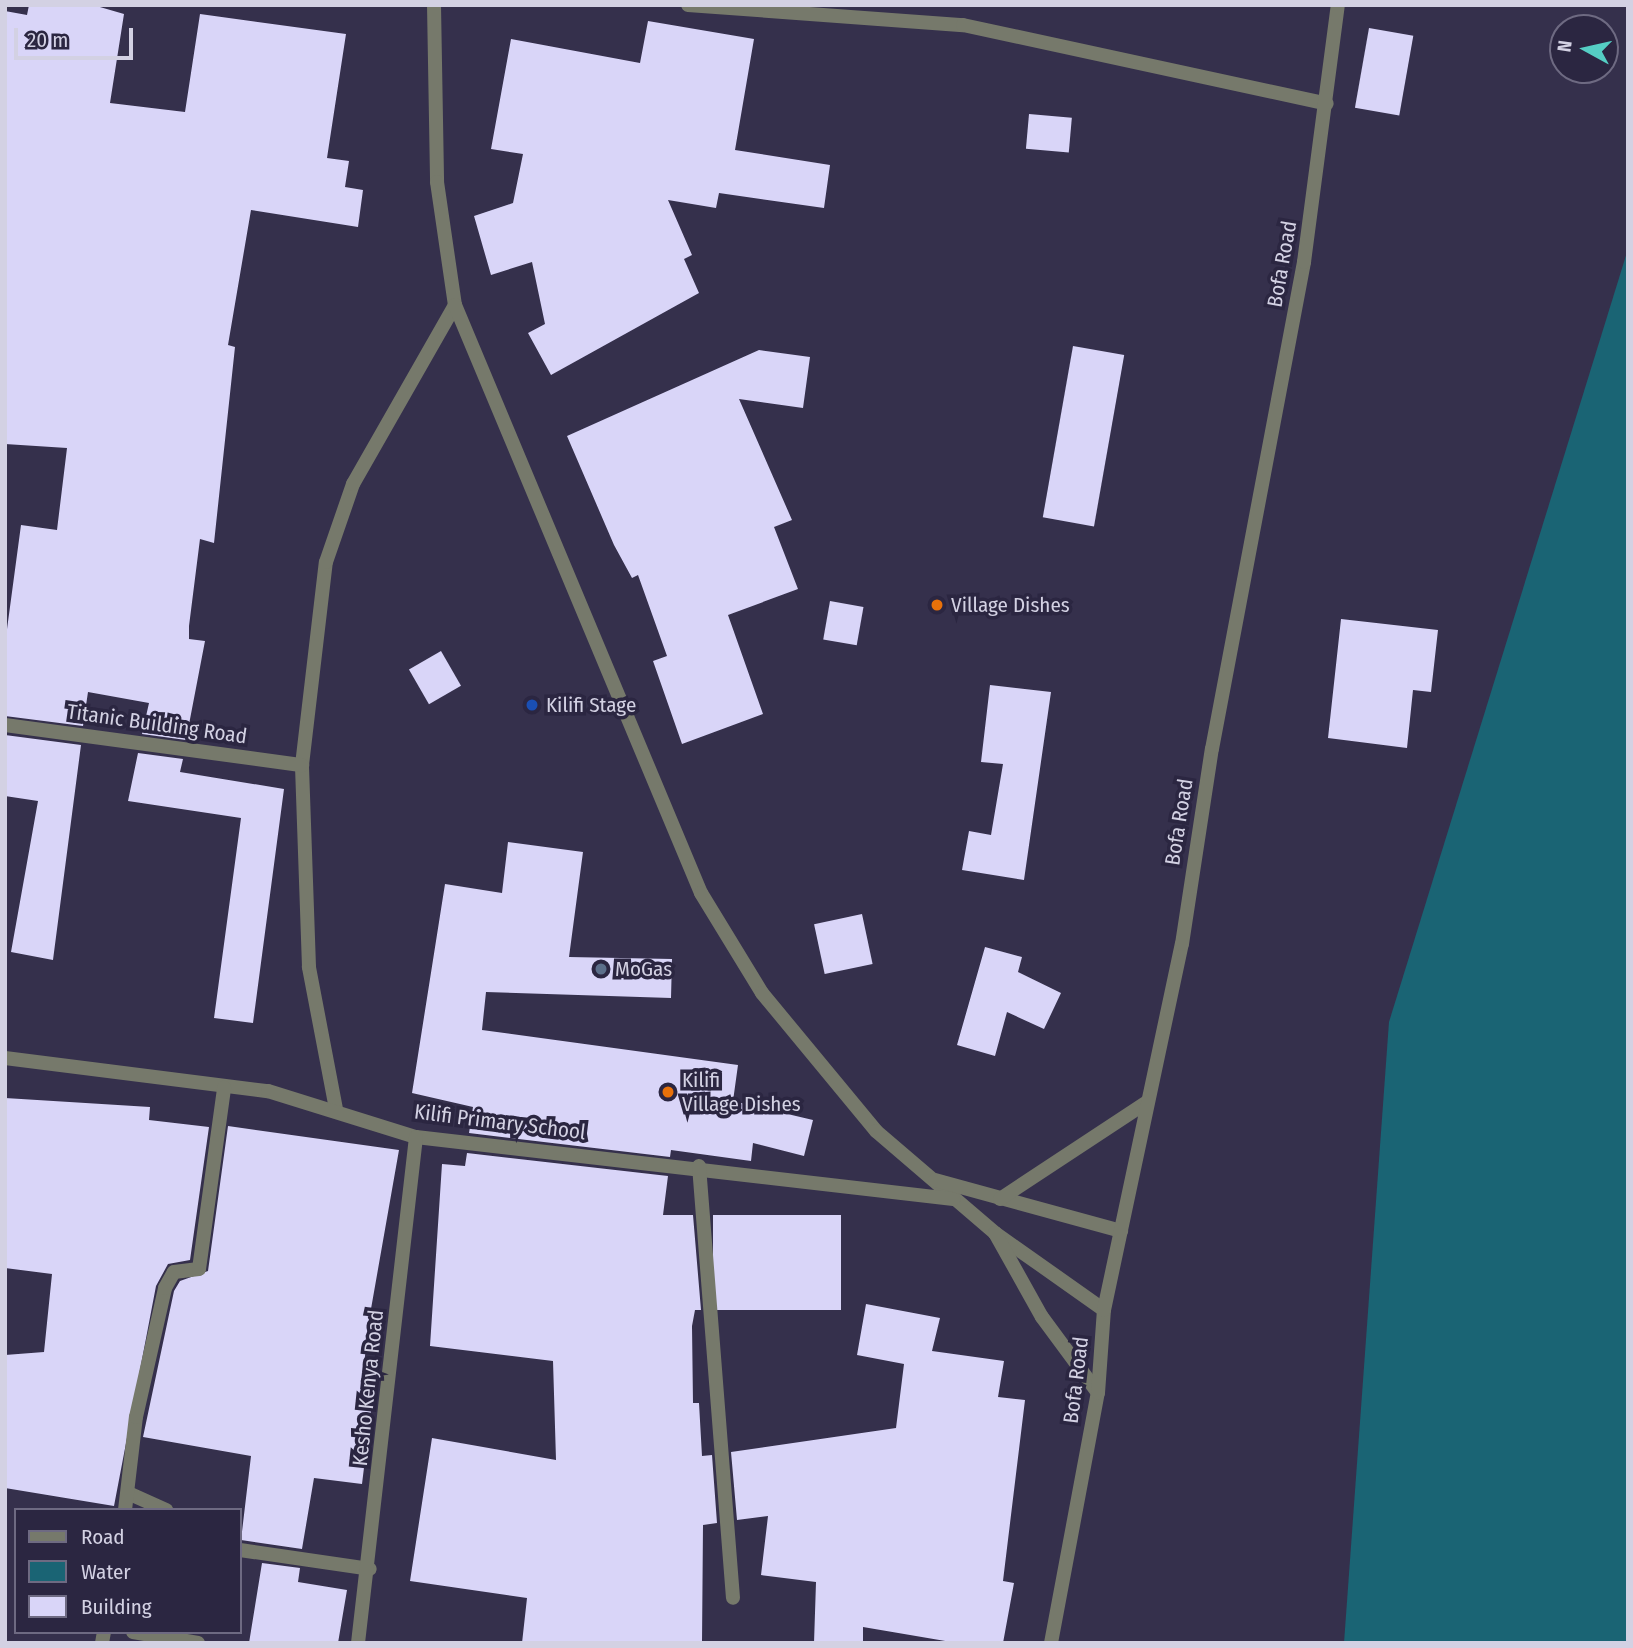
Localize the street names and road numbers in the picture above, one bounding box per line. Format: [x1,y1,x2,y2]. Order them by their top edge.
street label: Bofa Road [1262,219,1302,309]
street label: Titanic Building Road [65,699,249,749]
street label: Bofa Road [1160,777,1198,867]
street label: Kilifi Primary School [413,1099,587,1145]
street label: Kesho Kenya Road [347,1309,389,1467]
street label: Bofa Road [1058,1335,1094,1425]

